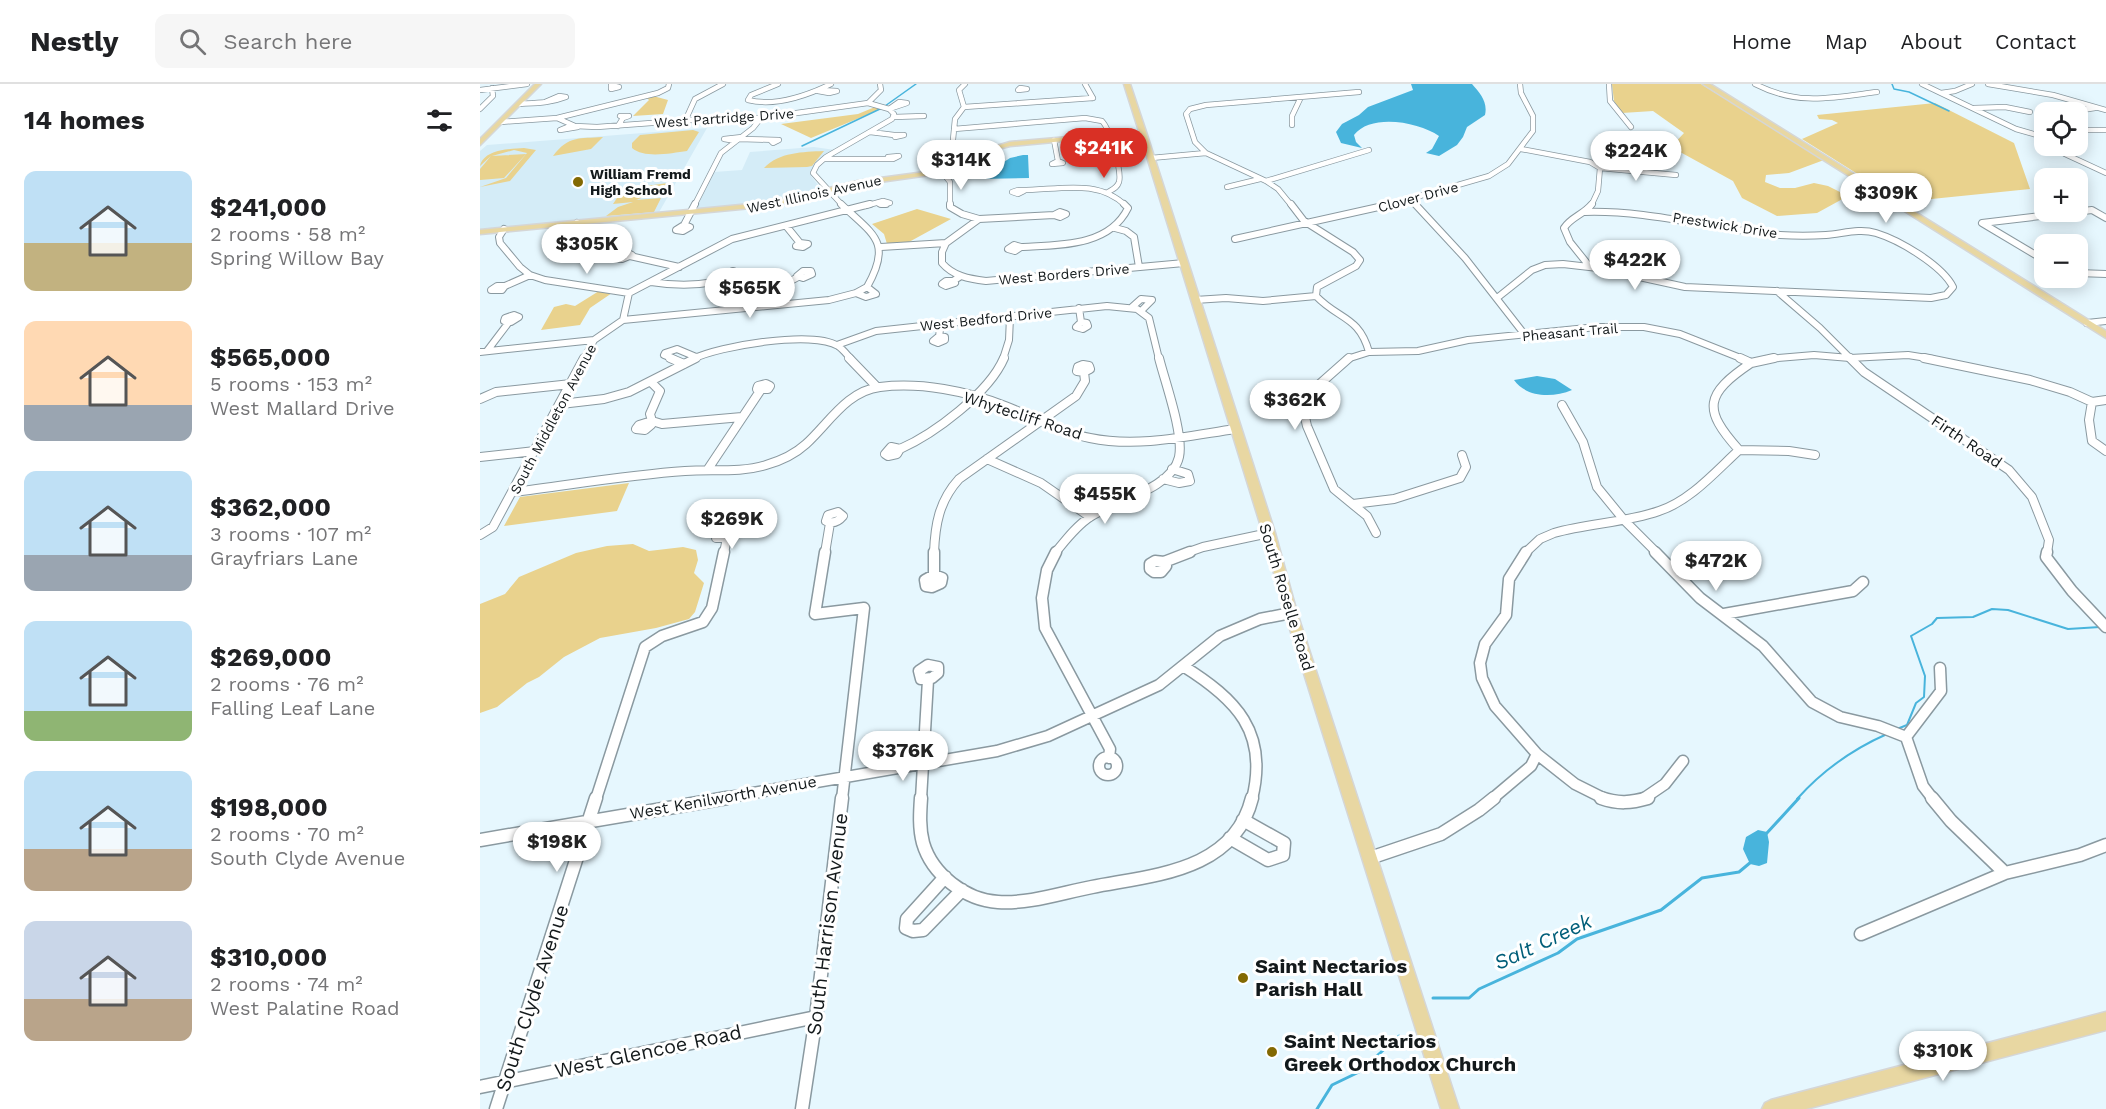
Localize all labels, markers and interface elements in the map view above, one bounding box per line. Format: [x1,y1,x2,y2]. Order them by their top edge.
search box [155,14,575,68]
text: Nestly [30,25,119,58]
icon: search [176,25,209,58]
text: Search here [224,29,352,54]
text: Home [1732,29,1792,54]
text: Map [1825,29,1868,54]
text: About [1901,29,1962,54]
text: Contact [1995,29,2076,54]
map controls [2034,102,2088,288]
button: locate [2034,102,2088,156]
icon: filters [423,104,456,137]
text: 14 homes [24,105,145,135]
street label: West Partridge Drive [654,105,794,131]
pin: $241K [1062,128,1146,179]
pin: $224K [1594,131,1678,182]
text: $241K [1074,135,1134,159]
text: $224K [1604,138,1668,162]
pin: $314K [919,140,1003,191]
text: $314K [931,147,991,171]
place label: William Fremd High School [590,166,691,198]
button: + [2034,168,2088,222]
street label: West Illinois Avenue [745,172,883,216]
pin: $309K [1844,173,1928,224]
marker: William Fremd High School [571,175,585,189]
street label: Clover Drive [1376,179,1460,215]
text: $309K [1854,180,1918,204]
text: $241,000 [210,192,327,222]
icon: home [72,195,144,267]
street label: Prestwick Drive [1671,209,1779,241]
text: 2 rooms · 58 m² [210,222,365,246]
pin: $305K [545,224,629,275]
text: $305K [556,231,618,255]
button: − [2034,234,2088,288]
pin: $422K [1593,240,1677,291]
text: Spring Willow Bay [210,246,384,270]
text: $422K [1603,247,1667,271]
street label: West Borders Drive [998,260,1130,288]
pin: $565K [708,268,792,319]
text: $565K [719,275,781,299]
street label: West Bedford Drive [919,304,1053,334]
street label: Pheasant Trail [1521,320,1619,344]
street label: South Middleton Avenue [507,341,599,497]
text: $565,000 [210,342,331,372]
icon: home [72,345,144,417]
text: 5 rooms · 153 m² [210,372,372,396]
pin: $362K [1253,380,1337,431]
street label: Whytecliff Road [961,387,1085,444]
text: $362K [1264,387,1326,411]
text: West Mallard Drive [210,396,395,420]
street label: Firth Road [1928,411,2006,472]
pin: $455K [1063,474,1147,525]
text: $455K [1074,481,1136,505]
text: $362,000 [210,492,331,522]
icon: home [72,495,144,567]
pin: $269K [690,499,774,550]
text: $269K [700,506,764,530]
street label: South Roselle Road [1255,521,1318,673]
text: 3 rooms · 107 m² [210,522,371,546]
pin: $472K [1674,541,1758,592]
text: Grayfriars Lane [210,546,358,570]
text: $472K [1685,548,1747,572]
text: $269,000 [210,642,332,672]
icon: home [72,645,144,717]
text: 2 rooms · 76 m² [210,672,363,696]
text: Falling Leaf Lane [210,696,375,720]
pin: $376K [861,731,945,782]
text: $376K [872,738,934,762]
street label: West Kenilworth Avenue [628,772,818,823]
text: $198,000 [210,792,328,822]
icon: home [72,795,144,867]
street label: South Harrison Avenue [801,811,853,1037]
text: 2 rooms · 70 m² [210,822,364,846]
pin: $198K [515,822,599,873]
text: $198K [527,829,587,853]
text: South Clyde Avenue [210,846,405,870]
street label: South Clyde Avenue [490,901,574,1095]
water label: Salt Creek [1490,908,1596,975]
text: $310,000 [210,942,327,972]
icon: home [72,945,144,1017]
place label: Saint Nectarios Parish Hall [1255,954,1408,1001]
marker: Saint Nectarios Parish Hall [1236,971,1250,985]
text: 2 rooms · 74 m² [210,972,363,996]
text: West Palatine Road [210,996,400,1020]
street label: West Glencoe Road [552,1019,744,1083]
place label: Saint Nectarios Greek Orthodox Church [1284,1029,1516,1076]
pin: $310K [1901,1031,1985,1082]
text: $310K [1913,1038,1973,1062]
marker: Saint Nectarios Greek Orthodox Church [1265,1045,1279,1059]

